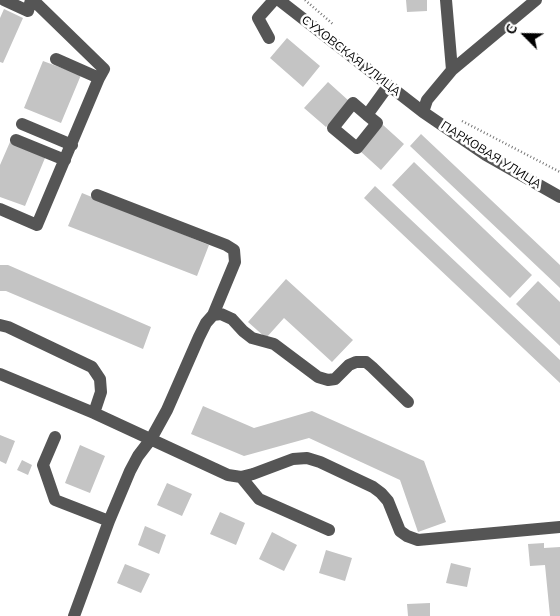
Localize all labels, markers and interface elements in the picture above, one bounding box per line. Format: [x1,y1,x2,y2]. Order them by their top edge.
north arrow [500,10,550,60]
street label: СУХОВСКАЯ УЛИЦА [299,13,403,99]
text: С [501,21,521,37]
street label: ПАРКОВАЯ УЛИЦА [438,118,544,192]

